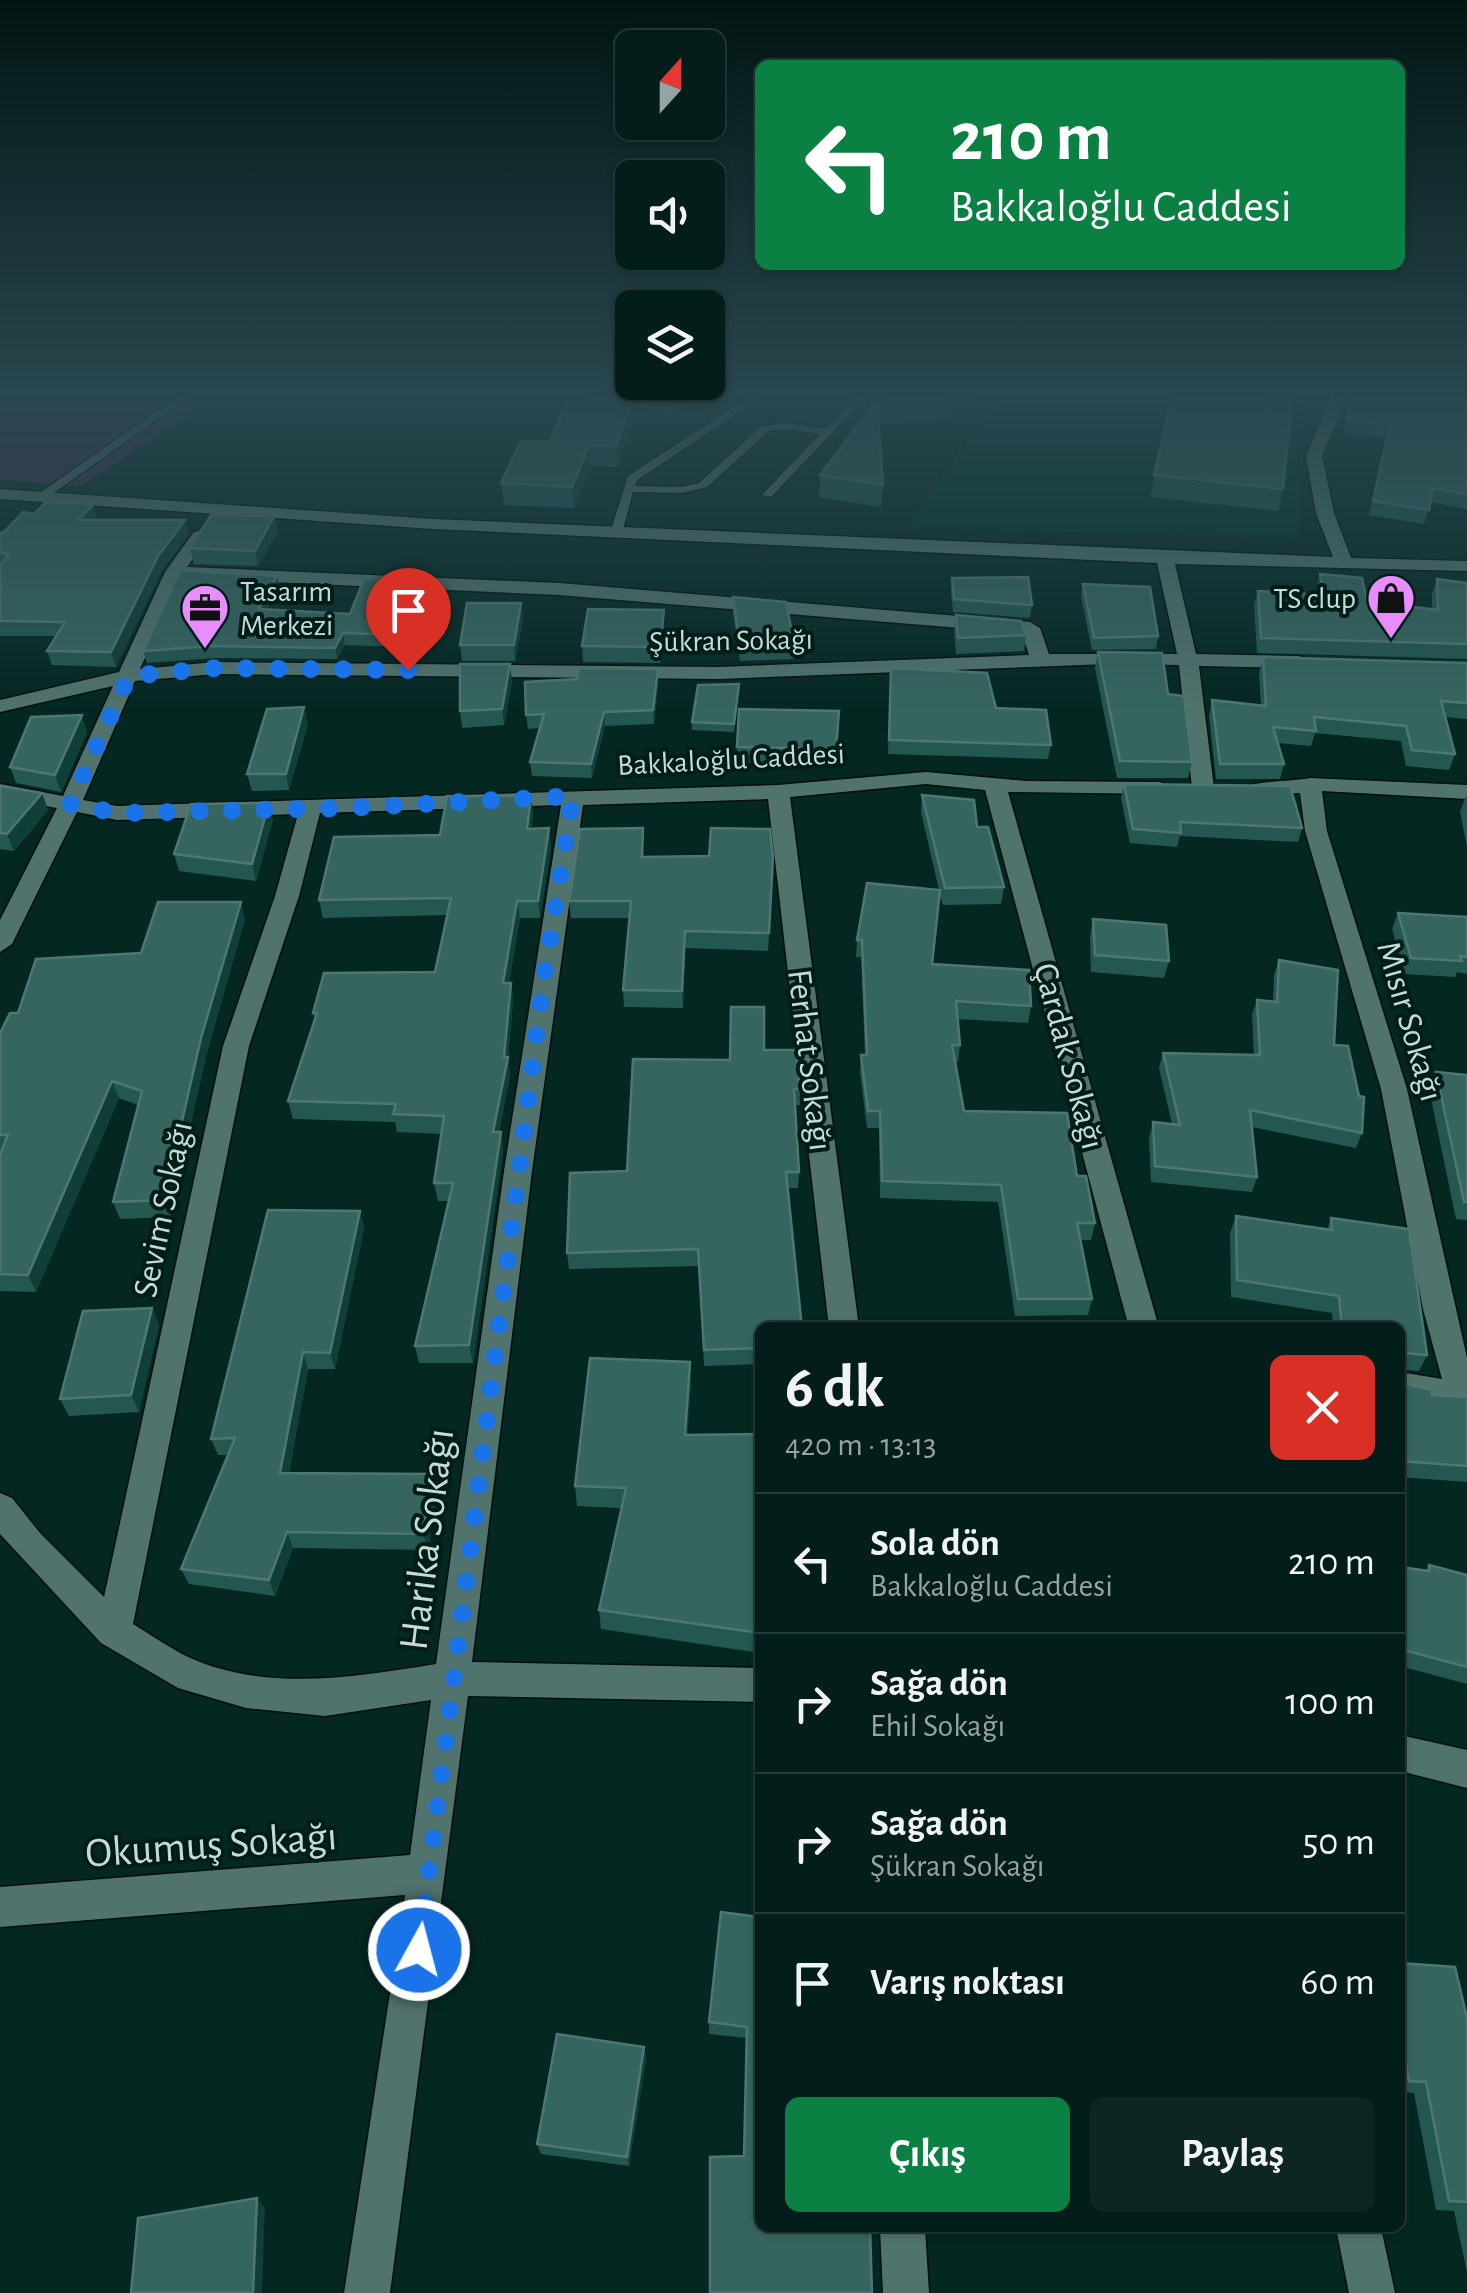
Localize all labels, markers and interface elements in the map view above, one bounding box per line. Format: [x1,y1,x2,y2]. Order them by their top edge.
north arrow [615,30,725,140]
map controls [615,30,725,400]
icon: left [785,100,915,230]
text: 210 m [950,103,1112,173]
button: sound [615,160,725,270]
text: Bakkaloğlu Caddesi [950,185,1292,230]
button: layers [615,290,725,400]
pin [366,568,451,671]
shop icon: TS clup [1365,572,1417,640]
place label: Tasarım Merkezi [240,577,333,641]
office icon: Tasarım Merkezi [179,582,231,650]
icon: arrive [381,583,436,638]
place label: TS clup [1273,584,1356,614]
street label: Şükran Sokağı [649,625,813,657]
street label: Bakkaloğlu Caddesi [617,739,846,781]
street label: Mısır Sokağı [1370,938,1449,1105]
street label: Çardak Sokağı [1027,959,1110,1153]
street label: Ferhat Sokağı [781,967,838,1153]
street label: Sevim Sokağı [128,1118,199,1300]
button: close [1270,1355,1375,1460]
text: 6 dk [785,1358,884,1418]
street label: Harika Sokağı [393,1426,461,1653]
text: 420 m · 13:13 [785,1429,936,1461]
text: Sola dön [870,1525,1000,1563]
icon: left [785,1536,840,1591]
text: 210 m [1288,1544,1375,1582]
text: Bakkaloğlu Caddesi [870,1570,1113,1602]
text: Sağa dön [870,1665,1008,1703]
icon: right [785,1676,840,1731]
text: 100 m [1285,1684,1375,1722]
text: Ehil Sokağı [870,1710,1005,1742]
text: Sağa dön [870,1805,1008,1843]
street label: Okumuş Sokağı [84,1815,338,1875]
icon: right [785,1816,840,1871]
text: 50 m [1302,1824,1375,1862]
text: Şükran Sokağı [870,1850,1045,1882]
position arrow [367,1898,471,2002]
icon: arrive [785,1956,840,2011]
text: Varış noktası [870,1964,1065,2002]
text: 60 m [1300,1964,1375,2002]
button: Çıkış [785,2097,1070,2212]
button: Paylaş [1090,2097,1375,2212]

